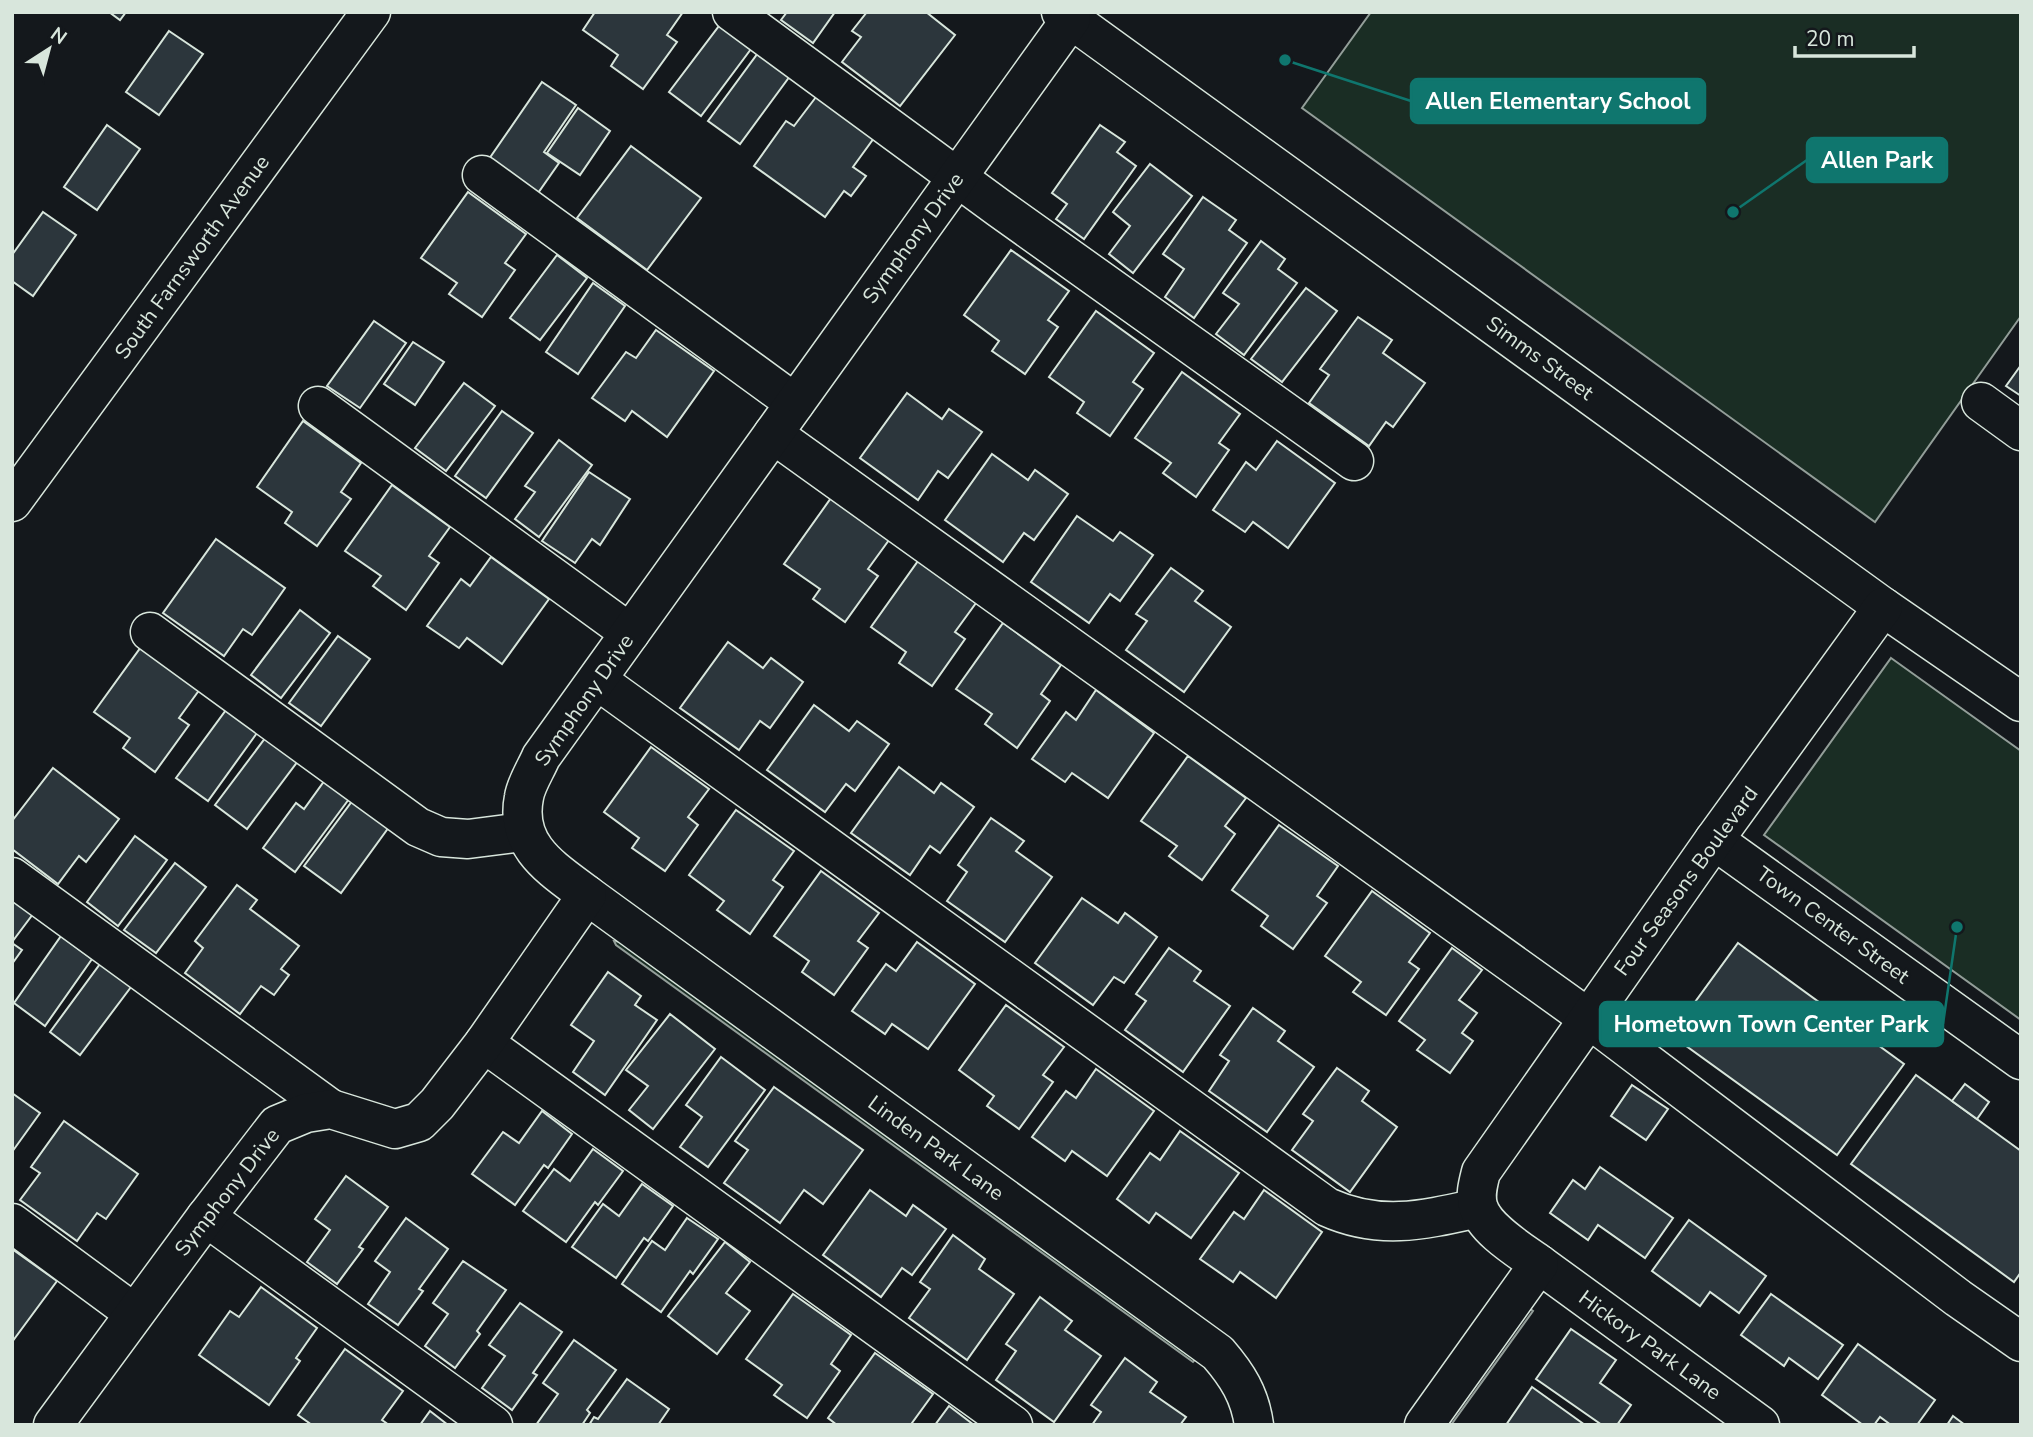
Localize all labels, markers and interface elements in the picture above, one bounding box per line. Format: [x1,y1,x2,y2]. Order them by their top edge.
north arrow [14,14,84,84]
scale bar [1795,14,1914,58]
text: N [45,21,72,51]
text: 20 m [1806,25,1855,53]
callout: Allen Elementary School [1411,79,1705,123]
text: Allen Elementary School [1425,86,1691,117]
callout: Allen Park [1807,138,1947,182]
text: Allen Park [1821,145,1934,176]
street label: South Farnsworth Avenue [108,149,276,365]
street label: Symphony Drive [856,167,970,309]
street label: Simms Street [1481,309,1600,407]
street label: Symphony Drive [528,628,640,772]
street label: Four Seasons Boulevard [1608,781,1764,981]
street label: Town Center Street [1751,860,1916,990]
callout: Hometown Town Center Park [1600,1002,1943,1046]
text: Hometown Town Center Park [1614,1009,1929,1040]
street label: Linden Park Lane [862,1089,1010,1207]
street label: Symphony Drive [168,1122,286,1262]
street label: Hickory Park Lane [1573,1284,1727,1406]

